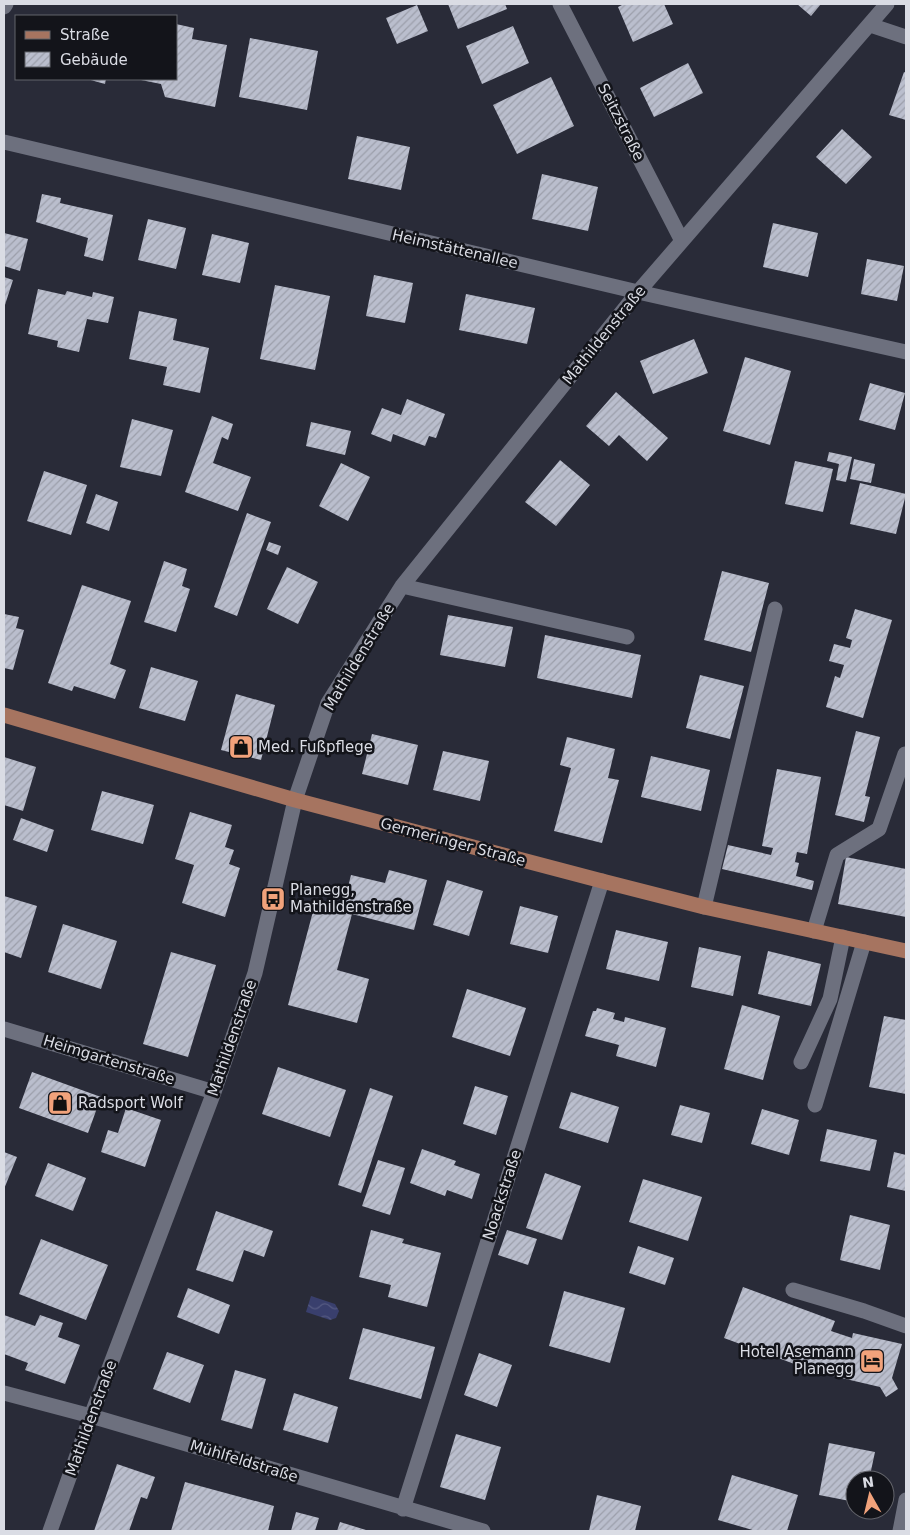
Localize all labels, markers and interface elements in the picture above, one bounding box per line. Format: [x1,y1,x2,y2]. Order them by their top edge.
legend [15,15,178,80]
text: Straße [60,26,109,44]
text: Gebäude [60,51,128,69]
street label: Seitzstraße [594,80,648,164]
street label: Heimstättenallee [390,226,520,272]
street label: Mathildenstraße [559,282,649,388]
street label: Mathildenstraße [320,600,398,714]
shop icon: Med. Fußpflege [228,734,254,760]
place label: Med. Fußpflege [258,738,373,756]
street label: Germeringer Straße [378,814,528,870]
place label: Planegg, Mathildenstraße [290,881,412,916]
bus stop icon: Planegg, Mathildenstraße [260,886,286,912]
street label: Mathildenstraße [204,977,260,1099]
street label: Heimgartenstraße [41,1031,177,1089]
shop icon: Radsport Wolf [47,1090,73,1116]
place label: Radsport Wolf [78,1094,183,1112]
street label: Noackstraße [479,1147,525,1243]
place label: Hotel Asemann Planegg [739,1343,854,1378]
hotel icon: Hotel Asemann Planegg [859,1348,885,1374]
street label: Mathildenstraße [62,1358,120,1478]
street label: Mühlfeldstraße [188,1436,300,1486]
north arrow [845,1470,895,1520]
text: N [861,1473,875,1491]

